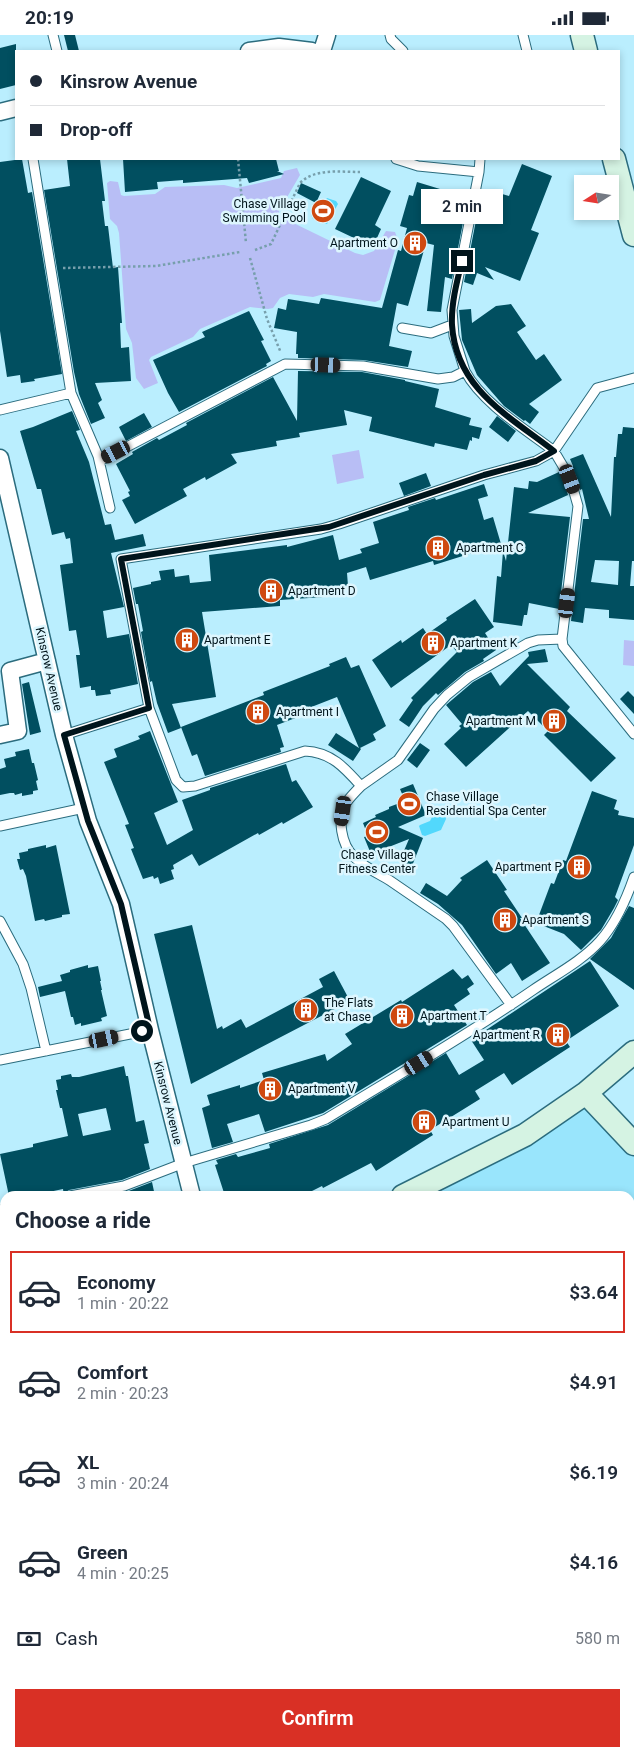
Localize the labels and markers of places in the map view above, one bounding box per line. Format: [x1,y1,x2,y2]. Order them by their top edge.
place label: Chase Village Swimming Pool [223,197,306,225]
sports icon: Chase Village Swimming Pool [310,198,336,224]
building icon: Apartment O [402,230,428,256]
place label: Apartment O [330,236,398,250]
building icon: Apartment C [425,535,451,561]
place label: Apartment C [456,541,524,555]
building icon: Apartment D [258,578,284,604]
place label: Apartment D [288,584,356,598]
building icon: Apartment E [174,627,200,653]
building icon: Apartment K [420,630,446,656]
place label: Apartment E [204,633,271,647]
place label: Apartment K [450,636,518,650]
building icon: Apartment I [245,699,271,725]
place label: Apartment I [276,705,339,719]
building icon: Apartment M [541,708,567,734]
place label: Apartment M [466,714,536,728]
place label: Chase Village Residential Spa Center [426,790,546,818]
sports icon: Chase Village Residential Spa Center [396,791,422,817]
sports icon: Chase Village Fitness Center [364,819,390,845]
place label: Chase Village Fitness Center [339,848,416,876]
building icon: Apartment P [566,854,592,880]
place label: Apartment P [495,860,562,874]
building icon: Apartment S [492,907,518,933]
place label: Apartment S [522,913,589,927]
place label: The Flats at Chase [324,996,373,1024]
building icon: The Flats at Chase [293,997,319,1023]
building icon: Apartment T [389,1003,415,1029]
place label: Apartment T [420,1009,487,1023]
building icon: Apartment R [545,1022,571,1048]
place label: Apartment R [473,1028,541,1042]
building icon: Apartment V [257,1076,283,1102]
place label: Apartment V [288,1082,356,1096]
building icon: Apartment U [411,1109,437,1135]
place label: Apartment U [442,1115,510,1129]

